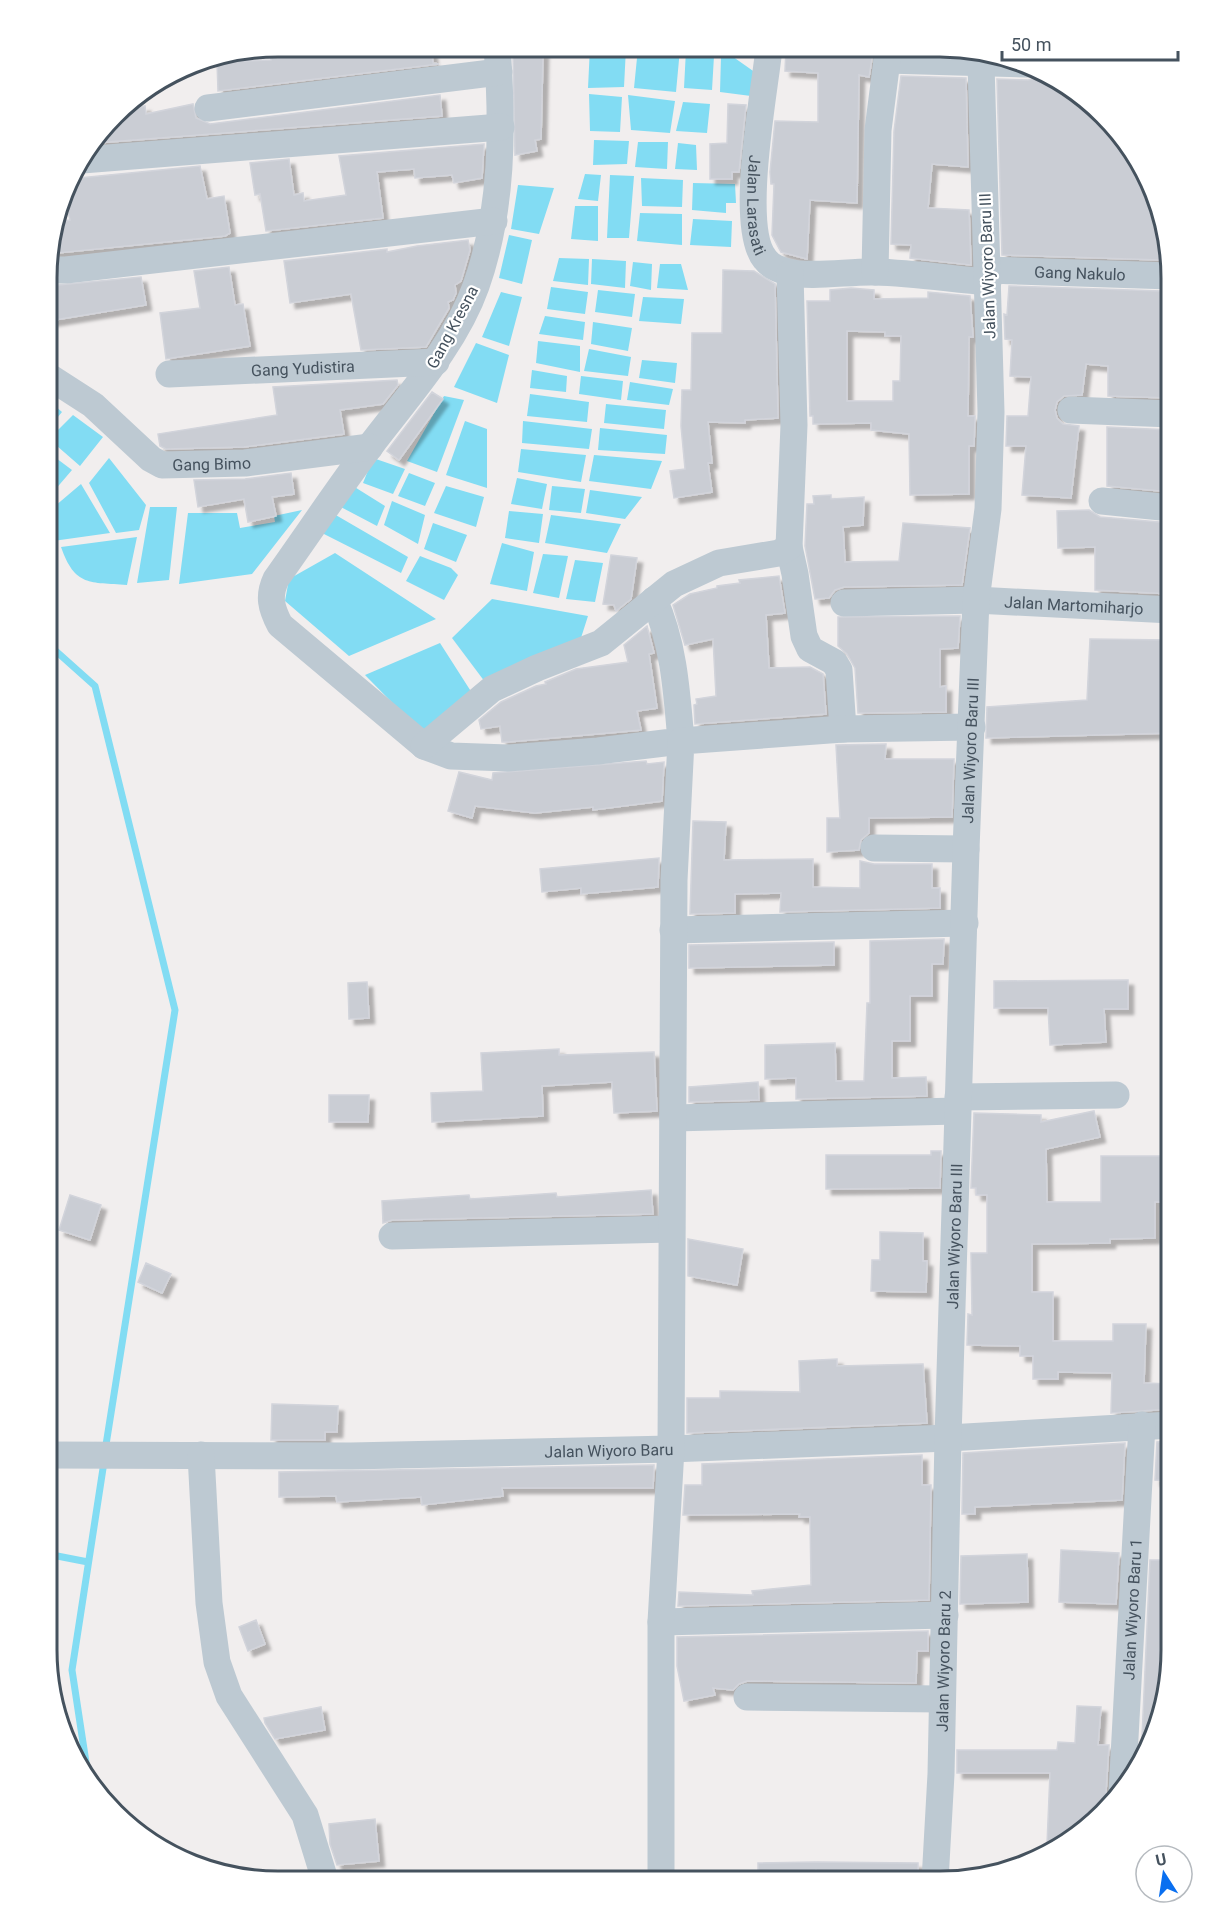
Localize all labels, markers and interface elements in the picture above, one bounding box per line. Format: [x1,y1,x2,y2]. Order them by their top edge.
scale bar [1002,24,1178,62]
text: 50 m [1011,34,1051,55]
street label: Jalan Larasati [743,154,770,258]
street label: Jalan Wiyoro Baru III [975,193,1000,339]
street label: Gang Nakulo [1034,263,1126,285]
street label: Gang Kresna [423,283,482,372]
street label: Gang Yudistira [251,357,355,380]
street label: Gang Bimo [172,453,252,475]
street label: Jalan Martomiharjo [1004,592,1144,619]
street label: Jalan Wiyoro Baru III [958,677,983,824]
street label: Jalan Wiyoro Baru III [943,1163,966,1310]
street label: Jalan Wiyoro Baru [544,1440,674,1462]
street label: Jalan Wiyoro Baru 1 [1119,1538,1146,1681]
street label: Jalan Wiyoro Baru 2 [933,1590,955,1732]
north arrow [1134,1844,1194,1904]
text: U [1154,1849,1168,1870]

